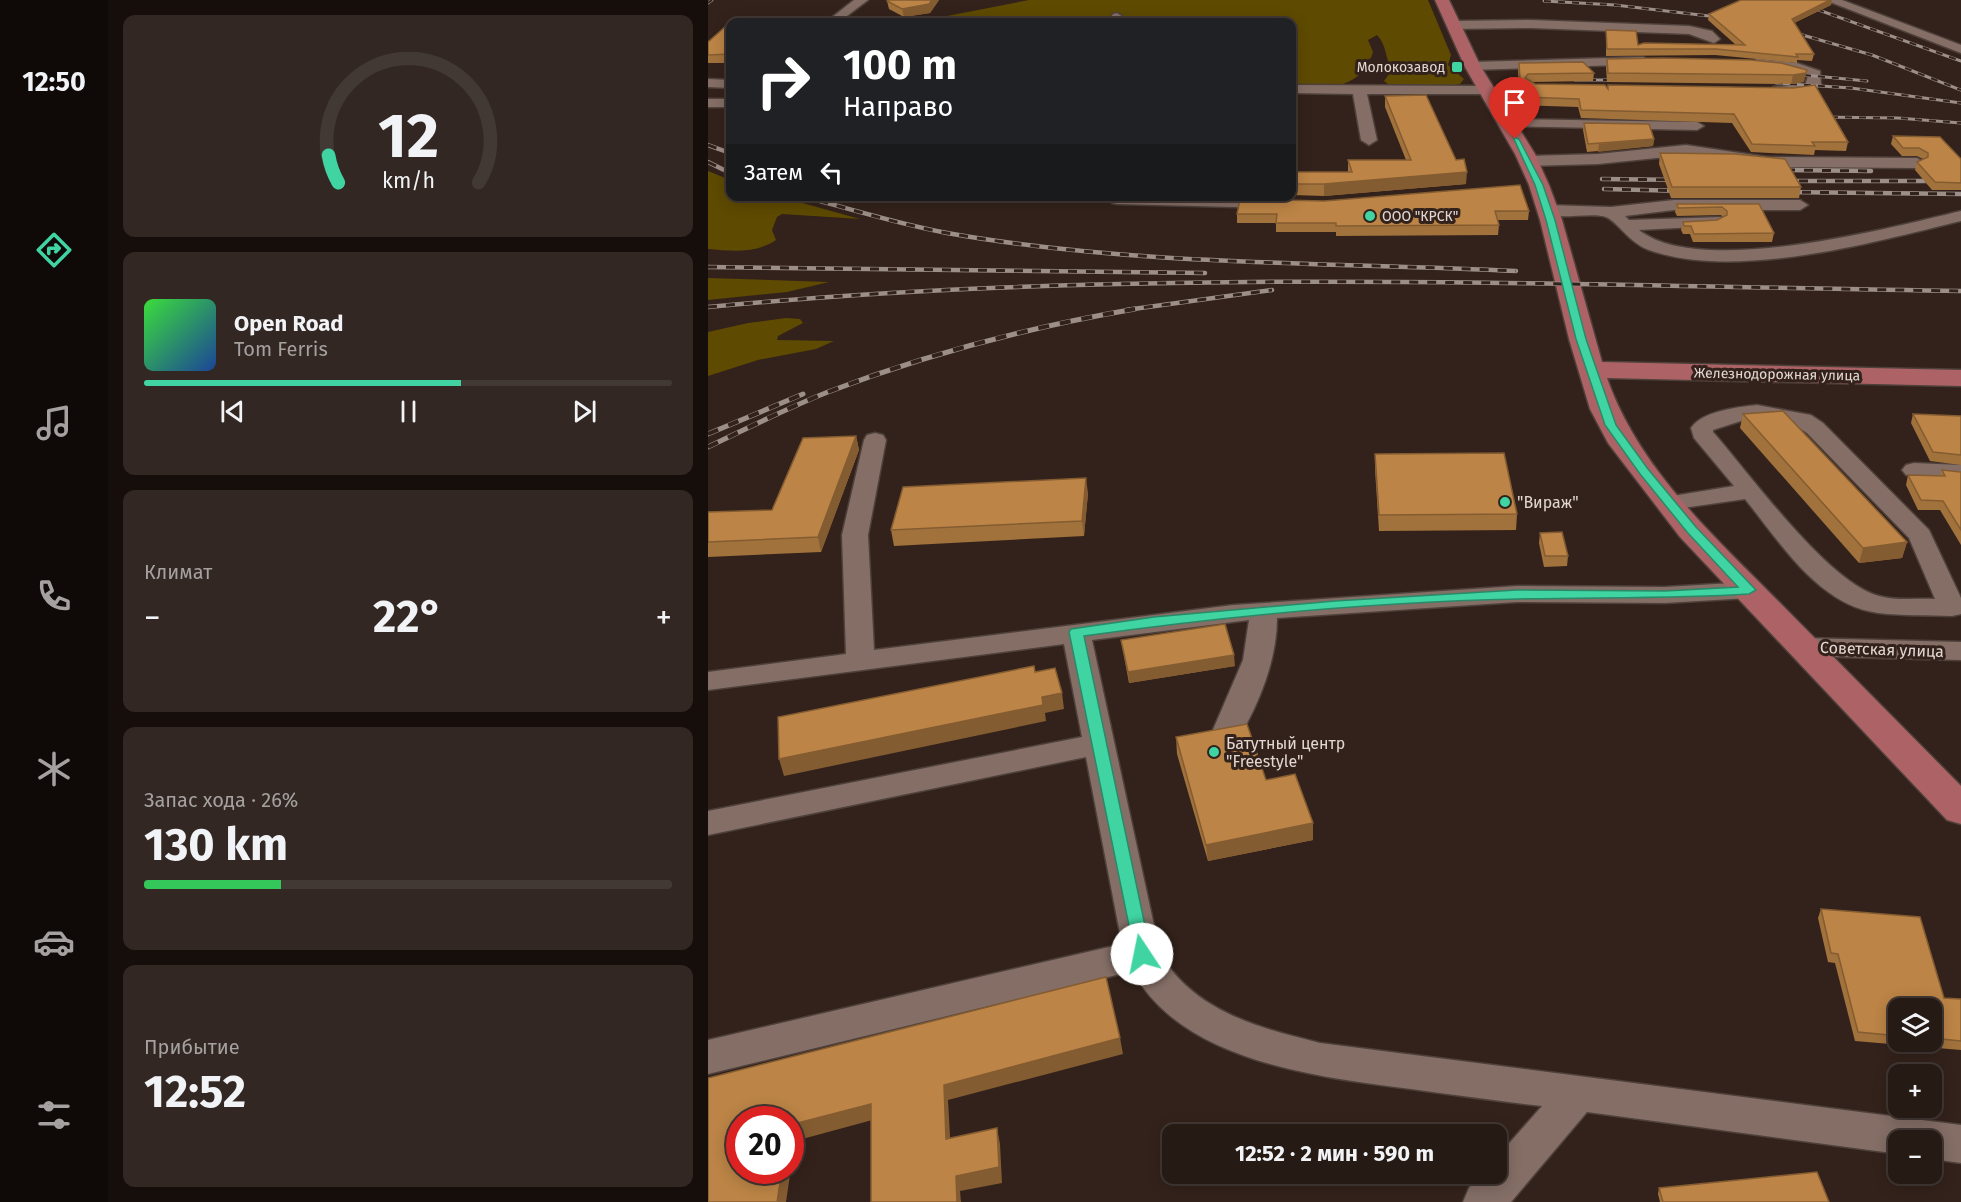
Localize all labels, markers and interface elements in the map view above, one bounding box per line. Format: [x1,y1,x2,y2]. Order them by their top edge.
text: 100 m [843,40,957,90]
icon: right [744,42,822,120]
place label: Молокозавод [1357,59,1445,76]
marker: Молокозавод [1450,60,1464,74]
text: 12:50 [22,66,86,98]
pin [1489,77,1540,139]
icon: arrive [1498,86,1531,119]
text: Направо [843,91,953,123]
text: 12 [377,99,439,174]
icon: left [815,156,848,189]
text: Затем [744,159,803,186]
text: km/h [381,169,435,195]
place label: ООО "КРСК" [1382,208,1458,225]
marker: ООО "КРСК" [1363,209,1377,223]
icon: directions [33,229,75,271]
text: Open Road [234,310,344,337]
text: Tom Ferris [234,337,328,361]
street label: Железнодорожная улица [1694,365,1860,384]
icon: previous [216,395,249,428]
icon: pause [392,395,425,428]
icon: next [568,395,601,428]
icon: music [33,402,75,444]
place label: "Вираж" [1517,493,1579,512]
marker: "Вираж" [1498,495,1512,509]
text: Климат [144,560,212,584]
icon: phone [33,575,75,617]
text: 22° [373,590,443,644]
text: − [144,598,161,638]
text: + [656,598,672,638]
street label: Советская улица [1820,638,1944,661]
place label: Батутный центр "Freestyle" [1226,734,1345,771]
marker: Батутный центр "Freestyle" [1207,745,1221,759]
icon: climate [33,748,75,790]
text: Запас хода · 26% [144,788,298,812]
text: 130 km [144,818,288,872]
icon: car [33,921,75,963]
position arrow [1110,922,1174,986]
map controls [1888,998,1942,1184]
button: layers [1888,998,1942,1052]
text: Прибытие [144,1035,240,1059]
button: + [1888,1064,1942,1118]
text: 12:52 [144,1065,246,1119]
icon: filters [33,1094,75,1136]
speed limit sign: 20 [726,1106,804,1184]
button: − [1888,1130,1942,1184]
text: 12:52 · 2 мин · 590 m [1235,1140,1434,1167]

